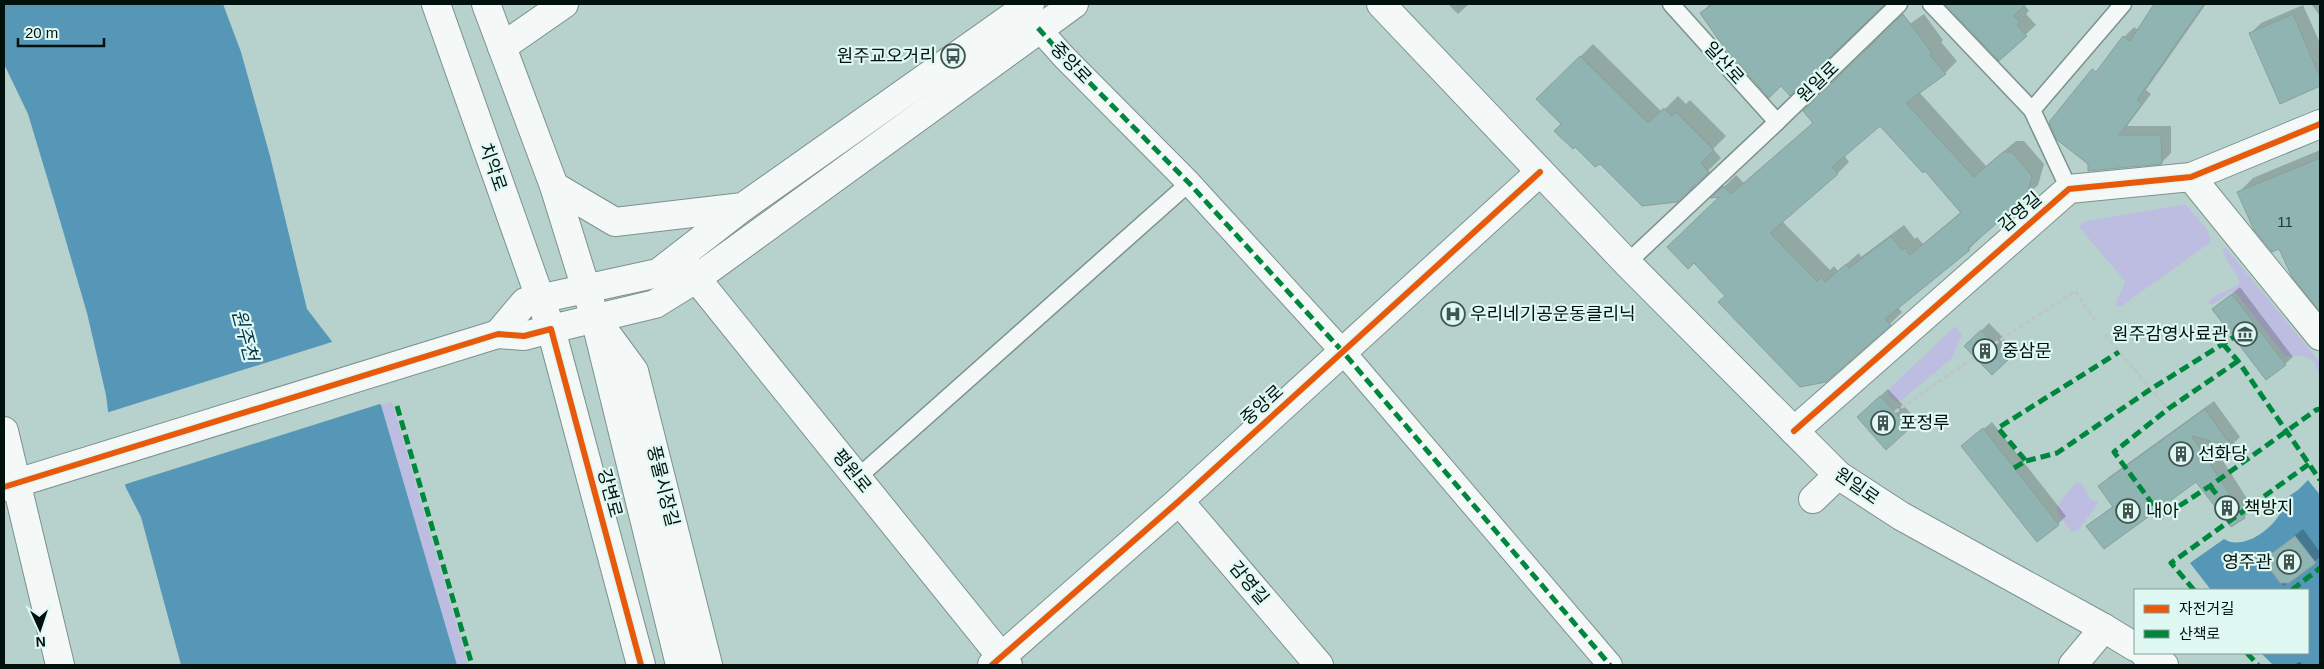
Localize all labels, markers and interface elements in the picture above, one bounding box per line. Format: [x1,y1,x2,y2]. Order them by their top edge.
scale bar [18,15,104,47]
text: 20 m [25,24,58,41]
street label: 중앙로 [1047,38,1095,88]
street label: 일산로 [1700,38,1748,88]
bus stop icon: 원주교오거리 [940,43,966,69]
place label: 원주교오거리 [837,46,936,66]
street label: 원일로 [1793,58,1843,106]
street label: 치악로 [475,140,511,194]
street label: 감영길 [1995,188,2045,236]
house number: 11 [2277,213,2293,230]
hospital icon: 우리네기공운동클리닉 [1440,301,1466,327]
place label: 우리네기공운동클리닉 [1470,304,1636,324]
water label: 원주천 [228,307,262,365]
museum icon: 원주감영사료관 [2232,321,2258,347]
place label: 원주감영사료관 [2112,324,2228,344]
building icon: 중삼문 [1972,338,1998,364]
place label: 중삼문 [2002,341,2052,361]
street label: 중앙로 [1237,381,1287,429]
building icon: 포정루 [1870,410,1896,436]
place label: 포정루 [1900,413,1950,433]
building icon: 선화당 [2168,441,2194,467]
street label: 풍물시장길 [643,443,683,529]
place label: 선화당 [2198,444,2248,464]
street label: 평원로 [829,445,875,497]
street label: 원일로 [1831,464,1883,508]
street label: 강변로 [594,466,626,520]
building icon: 책방지 [2214,495,2240,521]
building icon: 내아 [2115,498,2141,524]
place label: 책방지 [2244,498,2294,518]
place label: 내아 [2146,501,2180,521]
building icon: 영주관 [2276,549,2302,575]
place label: 영주관 [2222,552,2272,572]
street label: 감영길 [1225,558,1273,608]
legend [2134,589,2309,654]
text: 자전거길 [2179,600,2234,617]
north arrow [15,604,65,654]
text: 산책로 [2179,625,2220,642]
text: N [35,634,46,650]

